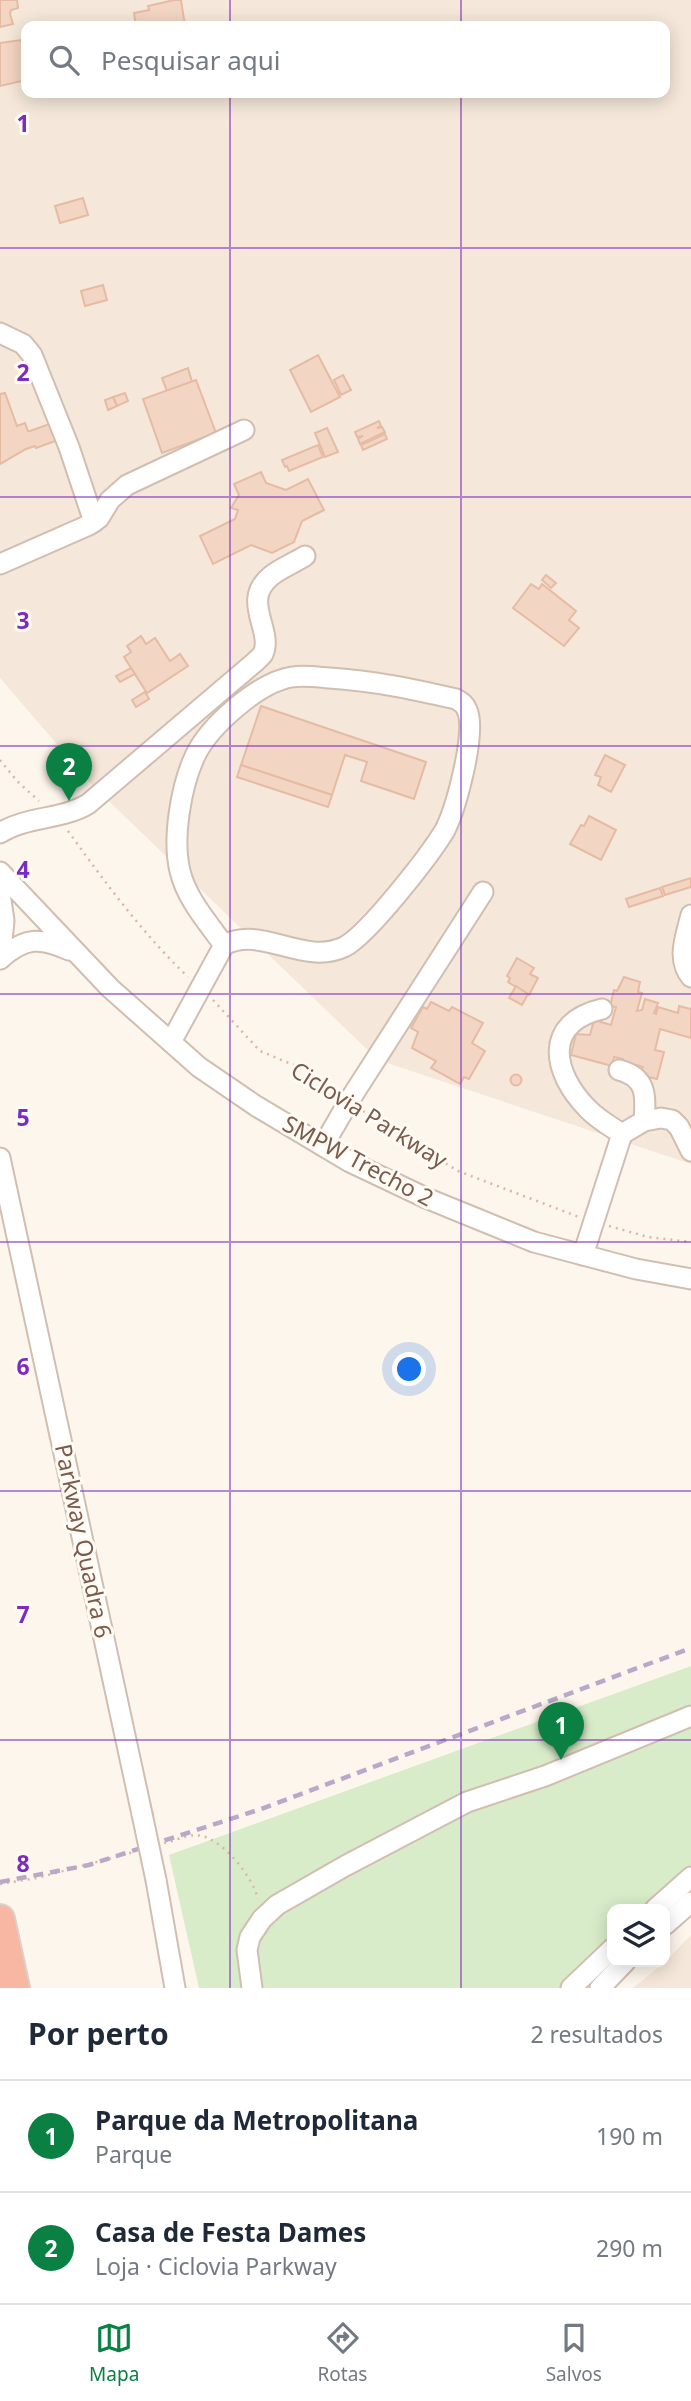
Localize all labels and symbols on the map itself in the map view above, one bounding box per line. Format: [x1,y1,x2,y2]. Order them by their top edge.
text: 1 [16,107,30,139]
text: 2 [16,356,30,388]
text: 3 [16,604,30,636]
pin: 2 [46,743,92,801]
text: 4 [16,853,30,885]
street label: Ciclovia Parkway [285,1053,454,1175]
text: 5 [16,1101,30,1133]
street label: SMPW Trecho 2 [277,1107,440,1213]
text: 6 [16,1350,30,1382]
your location [392,1352,426,1386]
street label: Parkway Quadra 6 [48,1441,120,1641]
text: 7 [16,1598,30,1630]
pin: 1 [538,1702,584,1760]
text: 8 [16,1847,30,1879]

